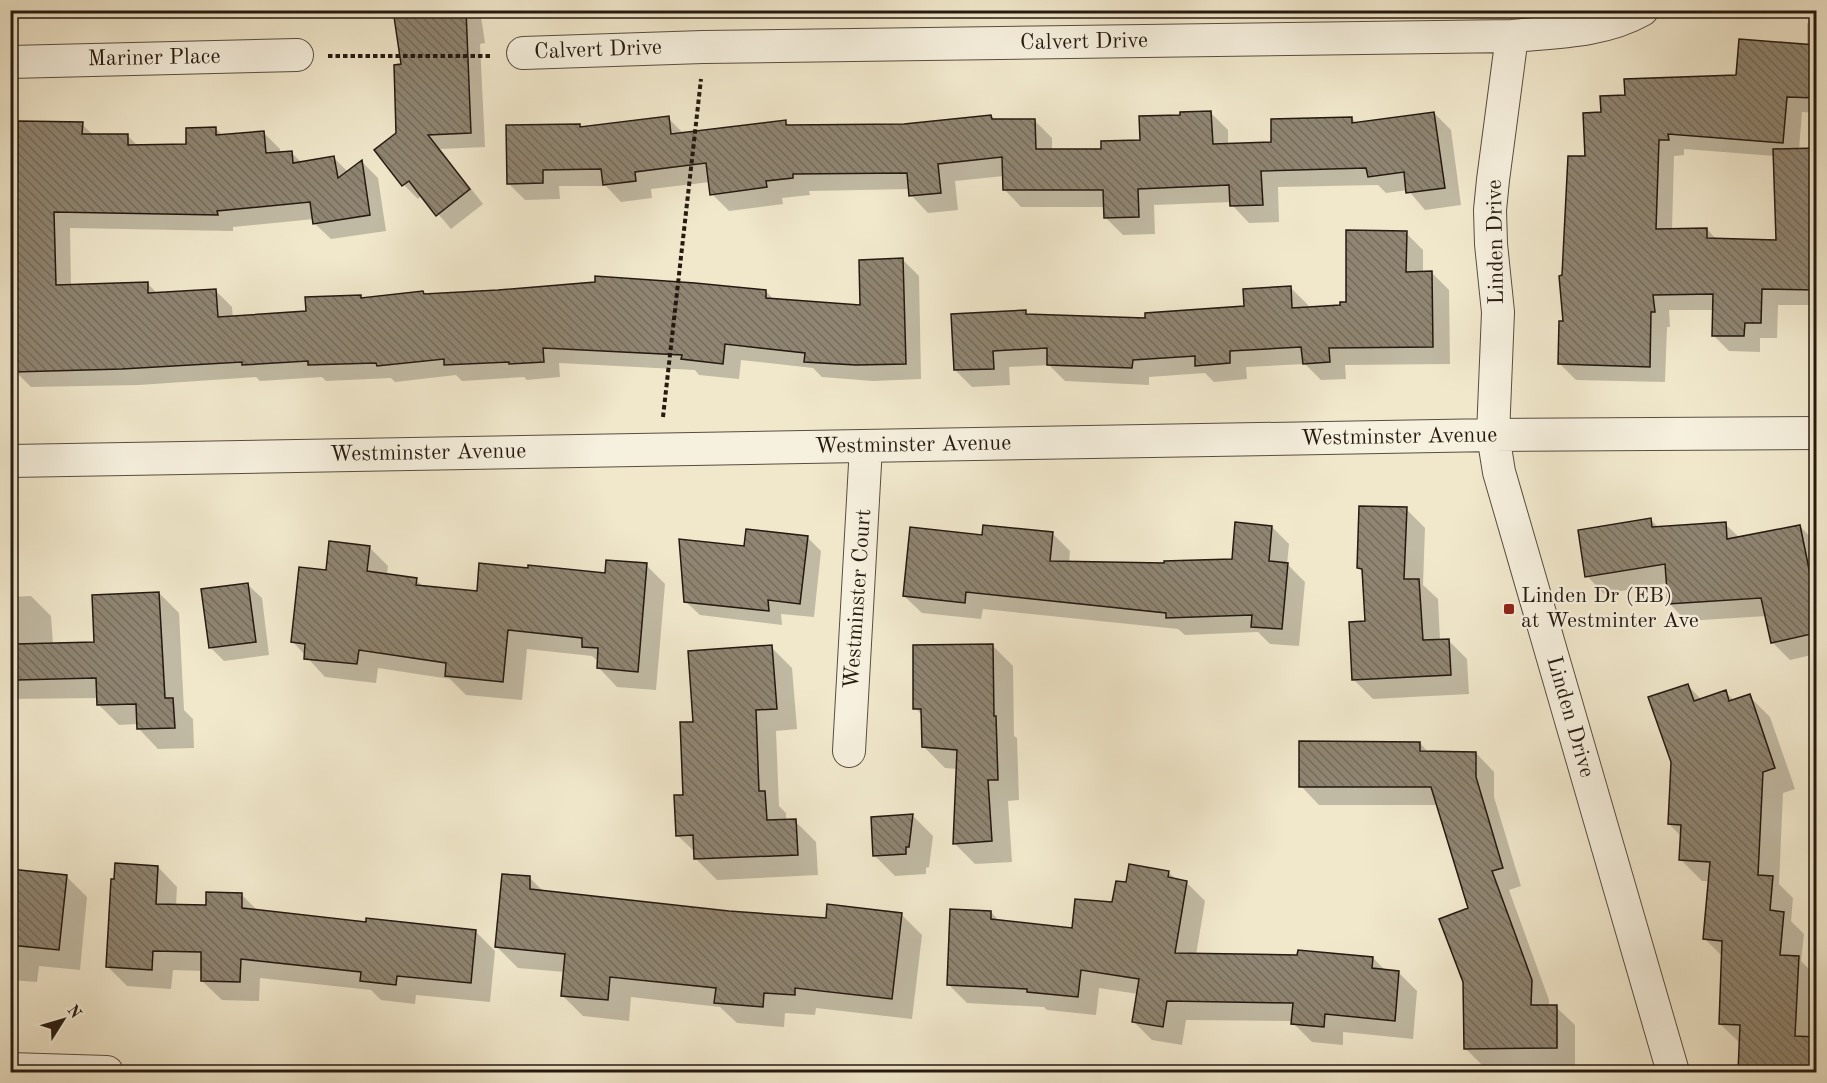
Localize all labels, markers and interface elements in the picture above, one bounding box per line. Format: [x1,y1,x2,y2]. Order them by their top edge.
street label: Calvert Drive [1020,30,1148,54]
street label: Calvert Drive [534,37,662,63]
street label: Mariner Place [87,46,221,70]
street label: Linden Drive [1484,179,1508,305]
street label: Westminster Avenue [1301,424,1497,450]
street label: Westminster Avenue [815,432,1011,458]
street label: Westminster Avenue [330,440,526,466]
street label: Westminster Court [841,508,875,690]
place label: Linden Dr (EB) at Westminter Ave [1521,585,1699,632]
marker: Linden Dr (EB) at Westminter Ave [1502,602,1516,616]
street label: Linden Drive [1542,654,1598,780]
north arrow [33,990,93,1050]
text: N [63,1002,84,1022]

